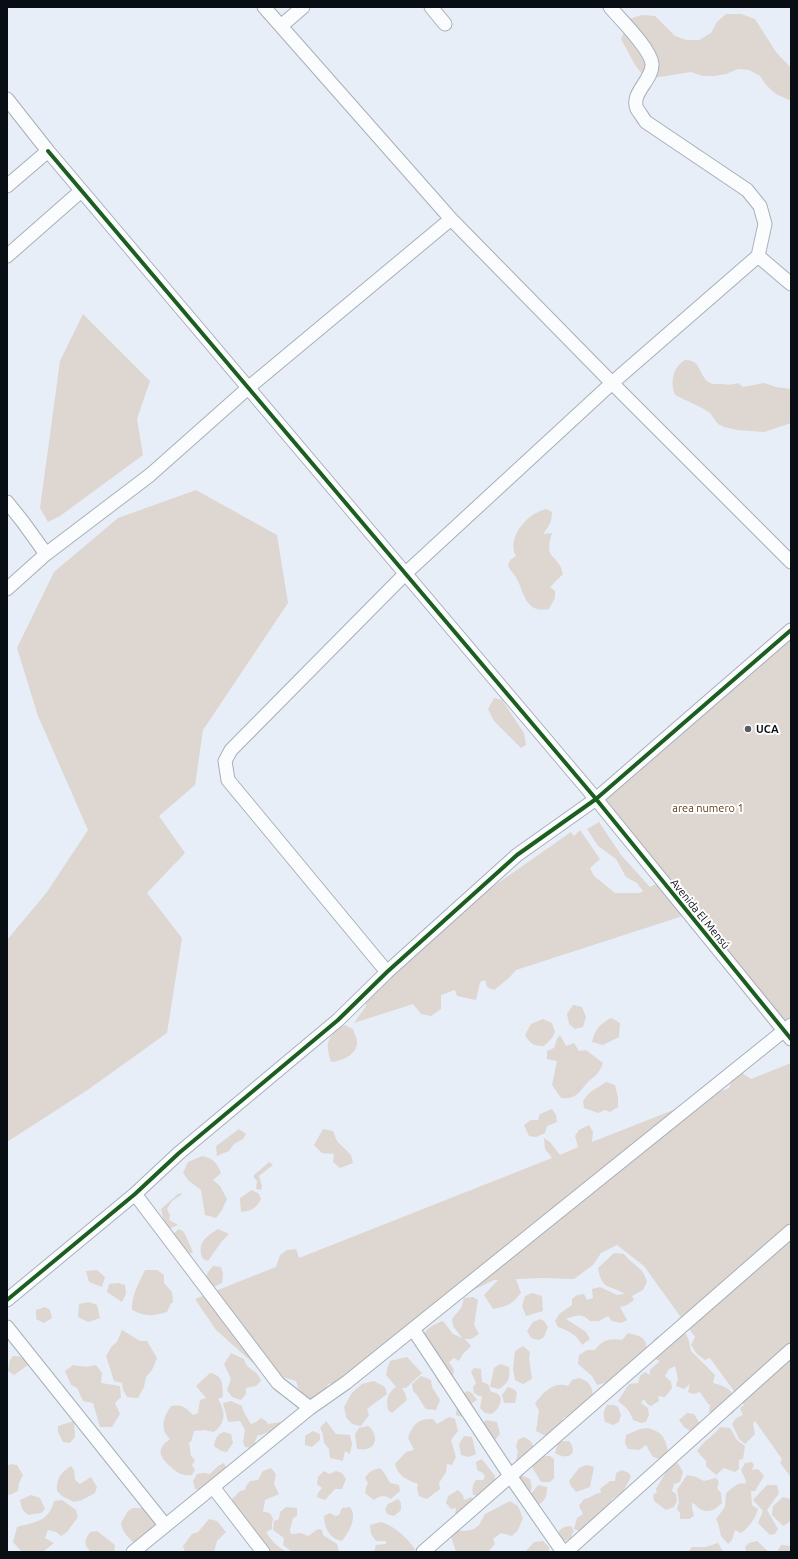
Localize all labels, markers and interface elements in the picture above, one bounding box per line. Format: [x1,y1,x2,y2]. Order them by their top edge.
place label: UCA [756,722,779,736]
marker: UCA [743,724,753,734]
park label: area numero 1 [672,801,744,815]
street label: Avenida El Mensú [668,876,732,952]

